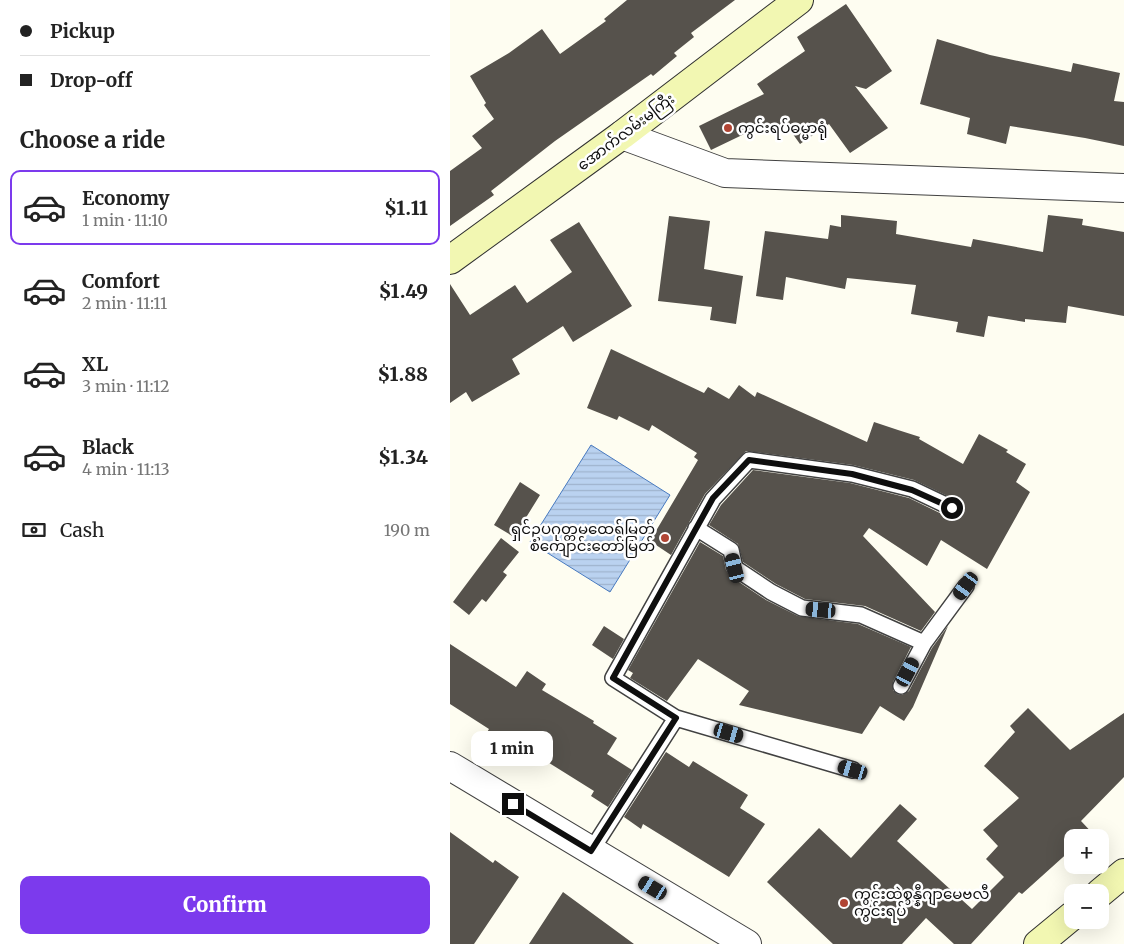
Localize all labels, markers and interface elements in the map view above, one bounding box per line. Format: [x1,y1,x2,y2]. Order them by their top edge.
text: Pickup [50,19,115,43]
text: Drop-off [50,68,132,92]
street label: အောက်လမ်းမကြီး [573,89,680,177]
place label: ကွင်းရပ်ဓမ္မာရုံ [738,118,828,140]
marker: ကွင်းရပ်ဓမ္မာရုံ [722,122,734,134]
text: Choose a ride [20,126,165,154]
icon: car [22,185,67,230]
text: Economy [82,186,170,210]
text: $1.11 [384,196,428,220]
text: 1 min · 11:10 [82,210,168,230]
icon: car [22,268,67,313]
text: Comfort [82,269,160,293]
text: $1.49 [379,279,428,303]
text: 2 min · 11:11 [82,293,167,313]
icon: car [22,351,67,396]
text: XL [82,352,108,376]
text: $1.88 [378,362,428,386]
text: 3 min · 11:12 [82,376,170,396]
icon: car [22,434,67,479]
text: Black [82,435,134,459]
text: $1.34 [378,445,428,469]
text: 4 min · 11:13 [82,459,170,479]
route start [941,497,963,519]
icon: cash [20,516,48,544]
text: Cash [60,518,104,542]
place label: ရှင်ဥပဂုတ္တမထေရ်မြတ် စံကျောင်းတော်မြတ် [511,519,655,558]
text: 190 m [384,520,430,540]
marker: ရှင်ဥပဂုတ္တမထေရ်မြတ် စံကျောင်းတော်မြတ် [659,532,671,544]
car [724,552,745,584]
car [951,569,980,603]
car [805,601,836,619]
car [894,655,921,689]
car [712,722,745,744]
callout: 1 min [472,732,554,766]
text: 1 min [490,738,534,758]
car [836,758,869,782]
route end [502,793,524,815]
map controls [1064,829,1109,929]
button: + [1064,829,1109,874]
car [636,874,669,902]
button: Confirm [20,876,430,934]
place label: ကွင်းထဲစွန္နီဂျာမေဗလီ ကွင်းရပ် [854,884,989,923]
button: − [1064,884,1109,929]
marker: ကွင်းထဲစွန္နီဂျာမေဗလီ ကွင်းရပ် [838,897,850,909]

